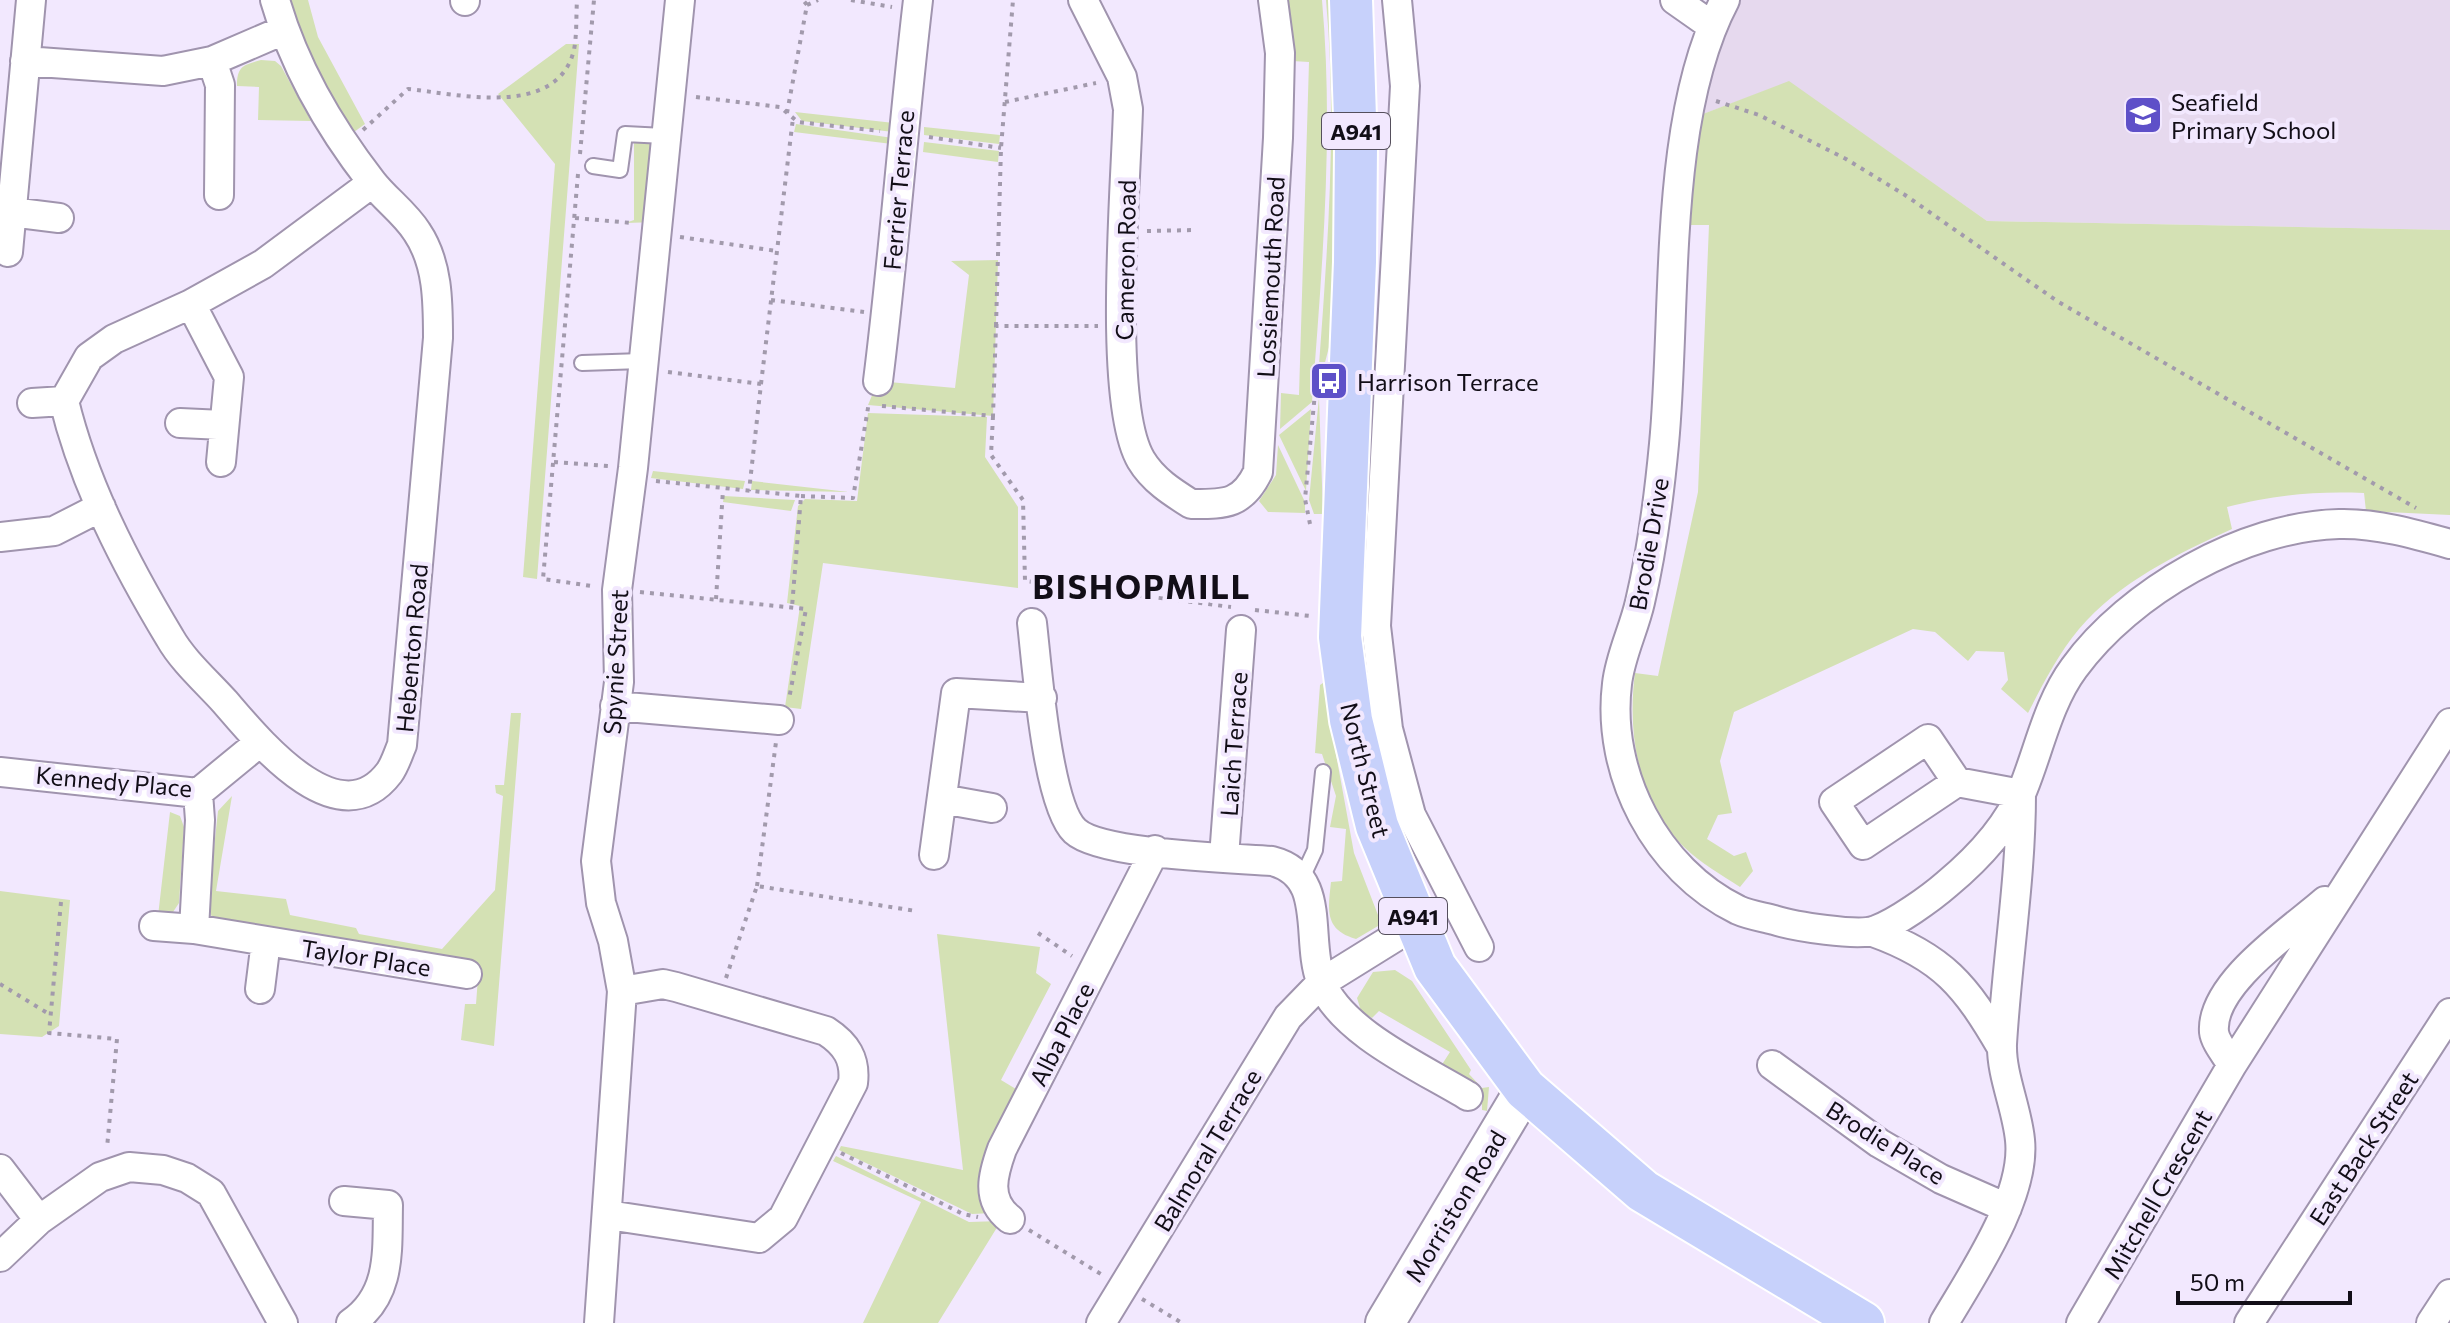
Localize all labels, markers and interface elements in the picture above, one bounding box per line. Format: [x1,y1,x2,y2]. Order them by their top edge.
place label: Seafield Primary School [2171,87,2336,144]
school or university icon: Seafield Primary School [2122,94,2164,136]
street label: Ferrier Terrace [877,109,919,271]
road number: A941 [1322,113,1390,149]
street label: Lossiemouth Road [1250,176,1290,378]
street label: Cameron Road [1109,180,1141,340]
bus stop icon: Harrison Terrace [1308,360,1350,402]
place label: Harrison Terrace [1357,367,1539,396]
street label: Brodie Drive [1622,475,1674,613]
street label: Hebenton Road [389,562,433,734]
district label: BISHOPMILL [1033,566,1251,606]
street label: Spynie Street [597,588,633,735]
street label: Laich Terrace [1213,671,1253,817]
street label: North Street [1335,700,1397,841]
street label: Kennedy Place [34,760,194,802]
road number: A941 [1379,898,1447,934]
street label: Taylor Place [299,932,433,982]
street label: Alba Place [1023,977,1099,1091]
street label: Balmoral Terrace [1147,1064,1267,1236]
street label: East Back Street [2303,1066,2424,1230]
street label: Brodie Place [1821,1094,1951,1190]
street label: Mitchell Crescent [2097,1104,2217,1284]
street label: Morriston Road [1398,1125,1512,1287]
scale bar [2178,1255,2350,1305]
text: 50 m [2190,1267,2245,1296]

